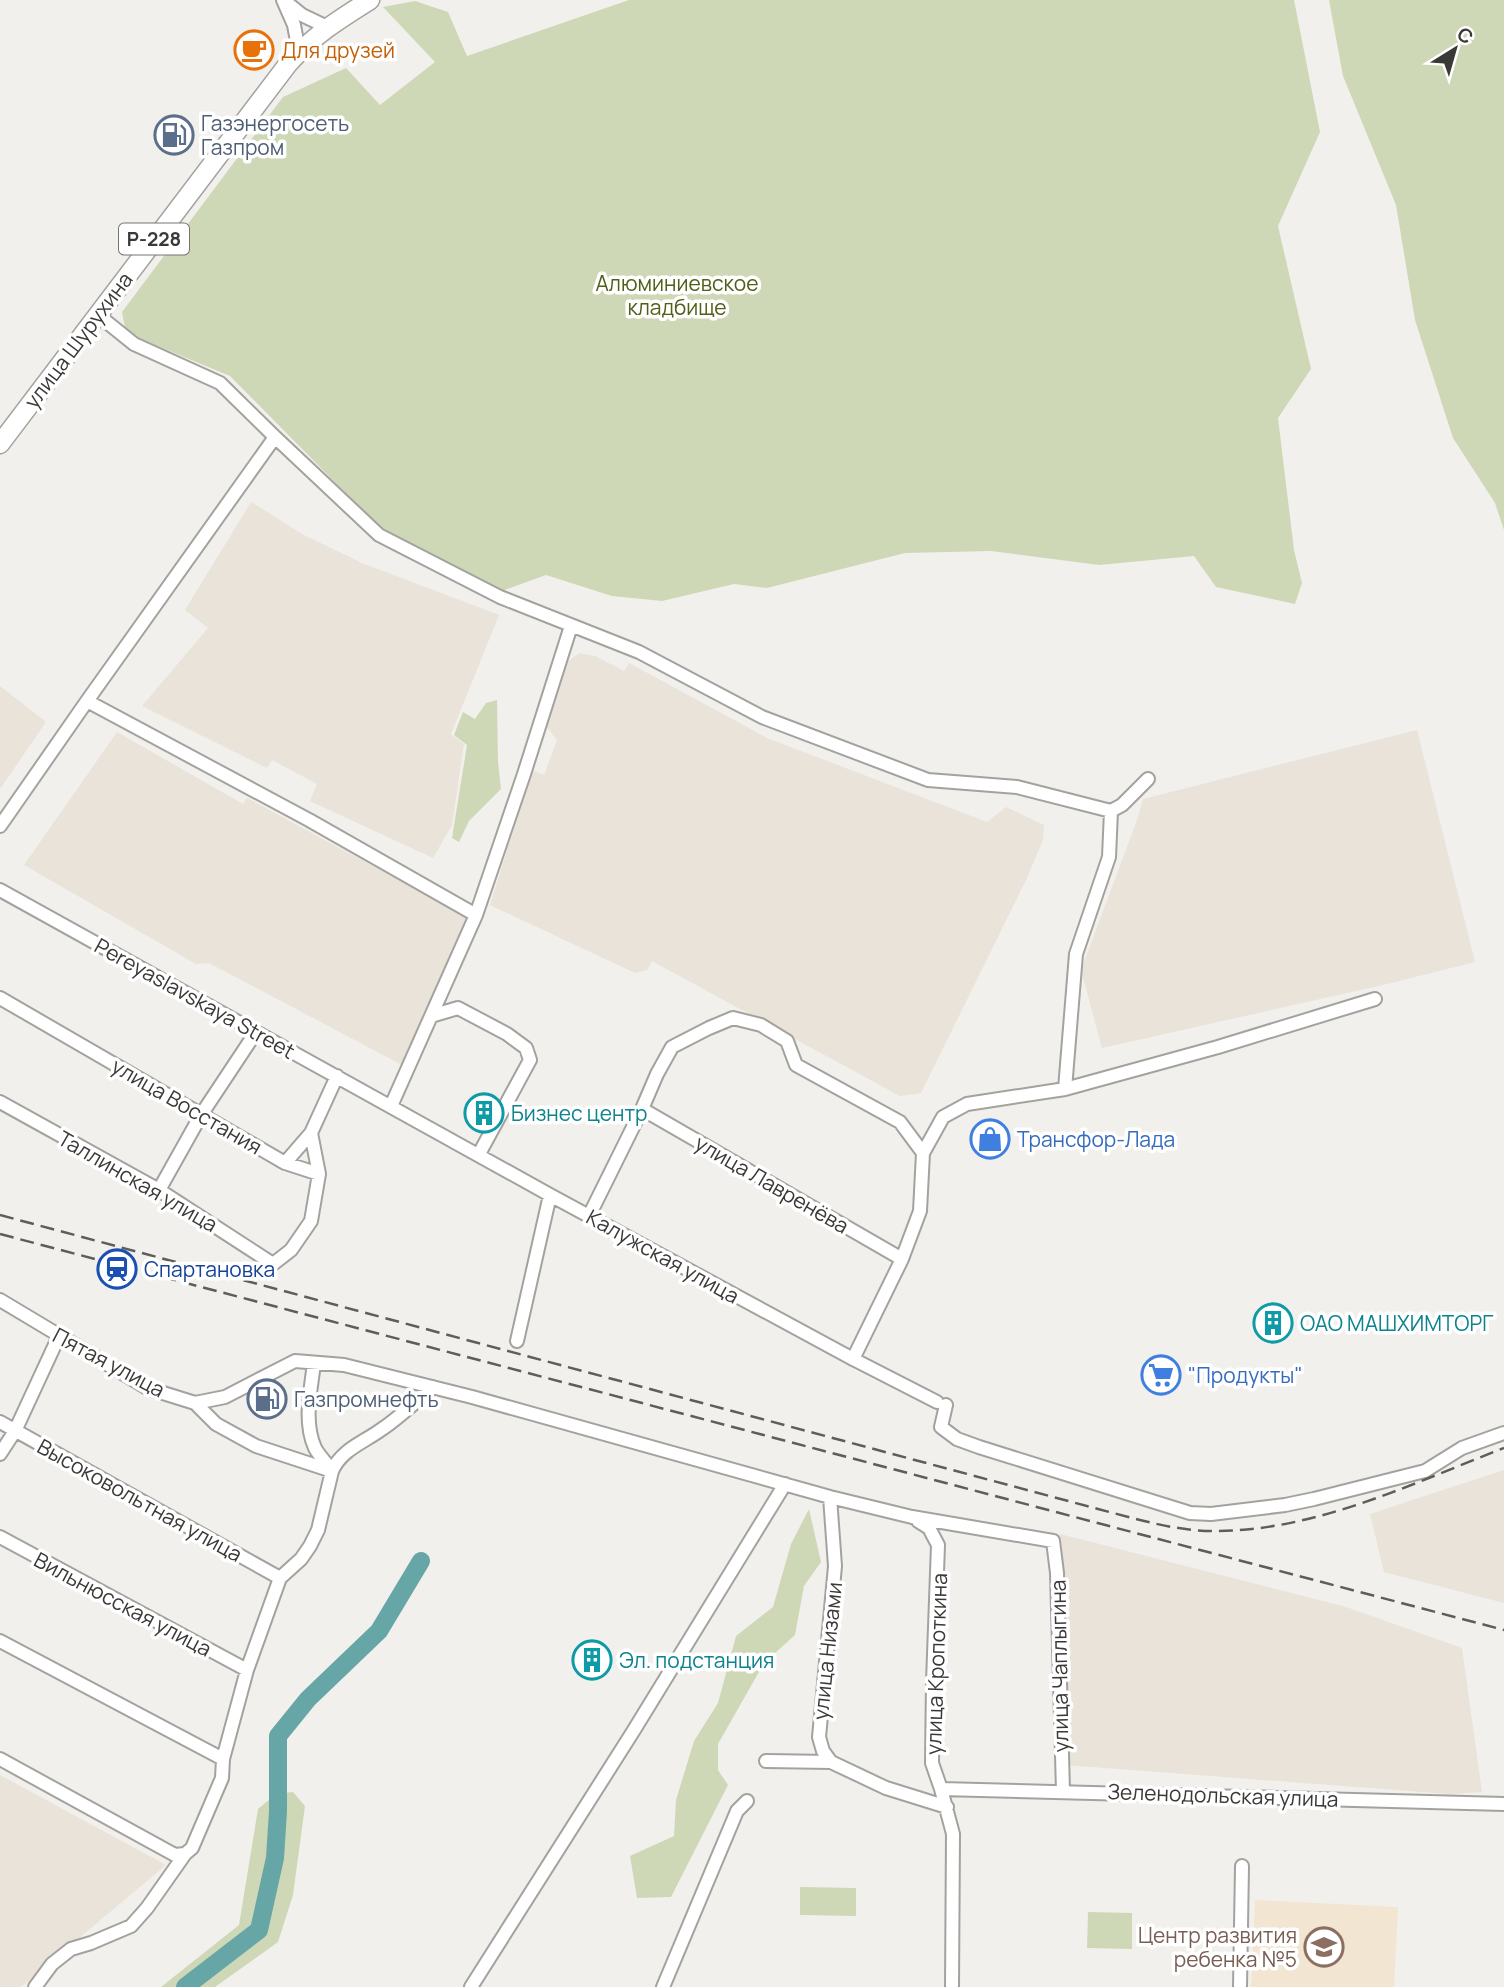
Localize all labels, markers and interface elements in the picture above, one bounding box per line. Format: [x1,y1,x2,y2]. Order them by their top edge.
north arrow [1420,14,1490,84]
text: С [1452,21,1479,50]
cafe icon: Для друзей [233,29,275,71]
place label: Для друзей [281,36,395,64]
place label: Газэнергосеть Газпром [201,109,349,161]
fuel station icon: Газэнергосеть Газпром [153,114,195,156]
road number: Р-228 [119,224,189,255]
street label: улица Шурухина [18,266,138,414]
park label: Алюминиевское кладбище [596,269,758,321]
street label: Pereyaslavskaya Street [90,931,300,1065]
street label: улица Восстания [107,1052,267,1160]
building icon: Бизнес центр [463,1092,505,1134]
place label: Бизнес центр [511,1099,648,1127]
shop icon: Трансфор-Лада [969,1118,1011,1160]
street label: Таллинская улица [53,1124,223,1238]
place label: Трансфор-Лада [1017,1125,1175,1153]
street label: улица Лавренёва [690,1129,854,1239]
street label: Калужская улица [582,1202,744,1310]
station icon: Спартановка [96,1248,138,1290]
place label: Спартановка [144,1255,275,1283]
building icon: ОАО МАШХИМТОРГ [1252,1302,1294,1344]
place label: ОАО МАШХИМТОРГ [1300,1309,1493,1337]
street label: Пятая улица [48,1321,170,1403]
supermarket icon: "Продукты" [1140,1354,1182,1396]
place label: "Продукты" [1188,1361,1303,1389]
fuel station icon: Газпромнефть [246,1378,288,1420]
place label: Газпромнефть [294,1385,439,1413]
street label: Высоковольтная улица [33,1432,247,1568]
street label: Вильнюсская улица [29,1545,217,1663]
street label: улица Кропоткина [919,1573,953,1755]
street label: улица Чаплыгина [1043,1579,1075,1753]
street label: улица Низами [806,1581,848,1721]
building icon: Эл. подстанция [571,1639,613,1681]
place label: Эл. подстанция [619,1646,774,1674]
street label: Зеленодольская улица [1107,1777,1339,1813]
place label: Центр развития ребенка №5 [1138,1921,1297,1973]
school or university icon: Центр развития ребенка №5 [1303,1926,1345,1968]

